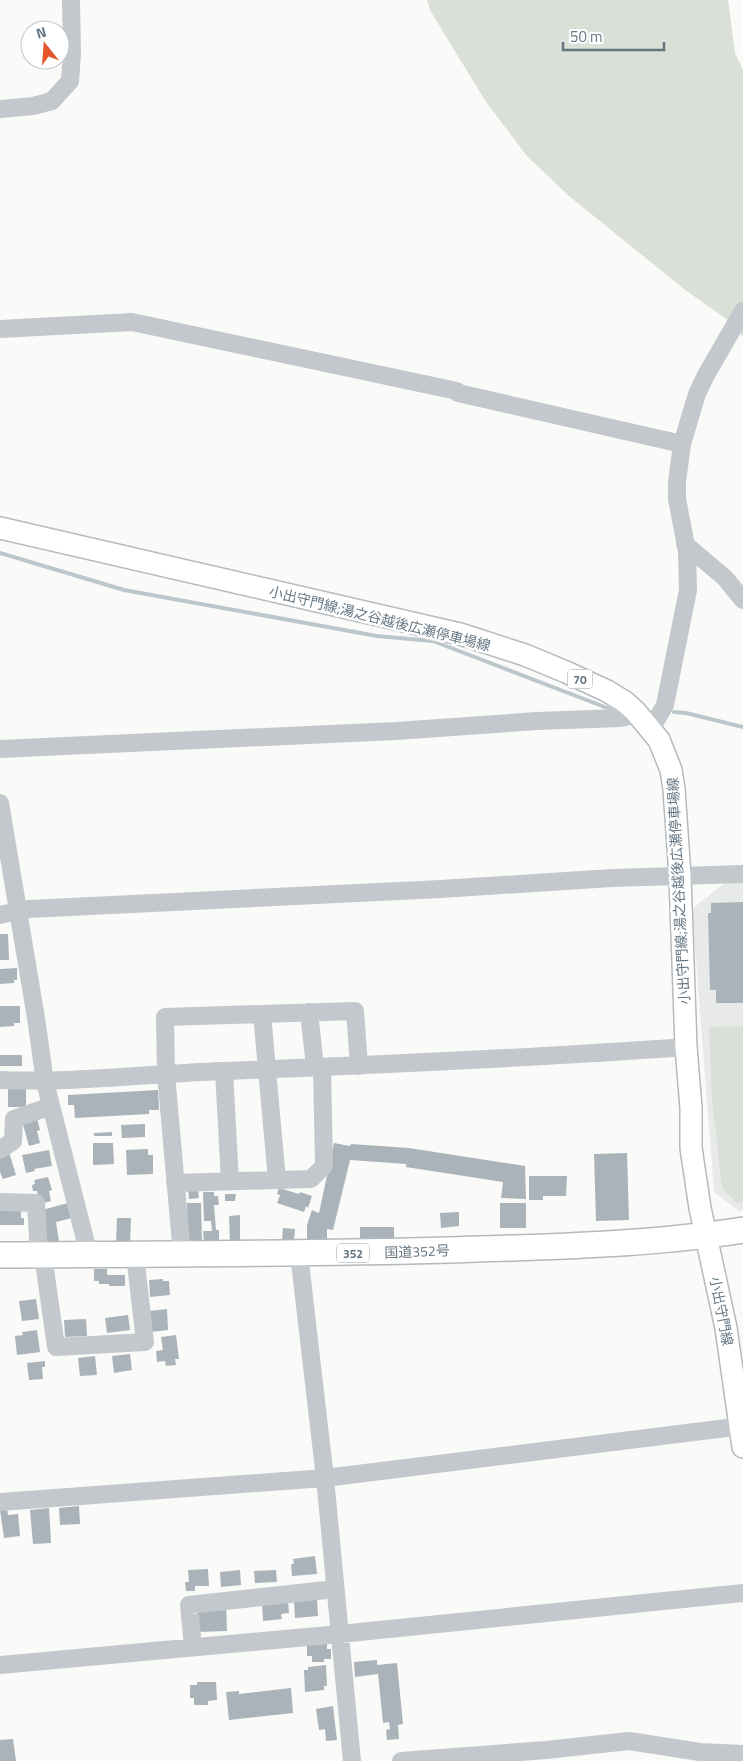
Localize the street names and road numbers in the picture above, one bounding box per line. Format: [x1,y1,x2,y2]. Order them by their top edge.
street label: 小出守門線;湯之谷越後広瀬停車場線 [267,580,493,656]
road number: 70 [568,670,592,689]
street label: 小出守門線;湯之谷越後広瀬停車場線 [662,777,694,1005]
street label: 国道352号 [384,1239,450,1263]
road number: 352 [337,1244,369,1262]
street label: 小出守門線 [705,1275,739,1347]

